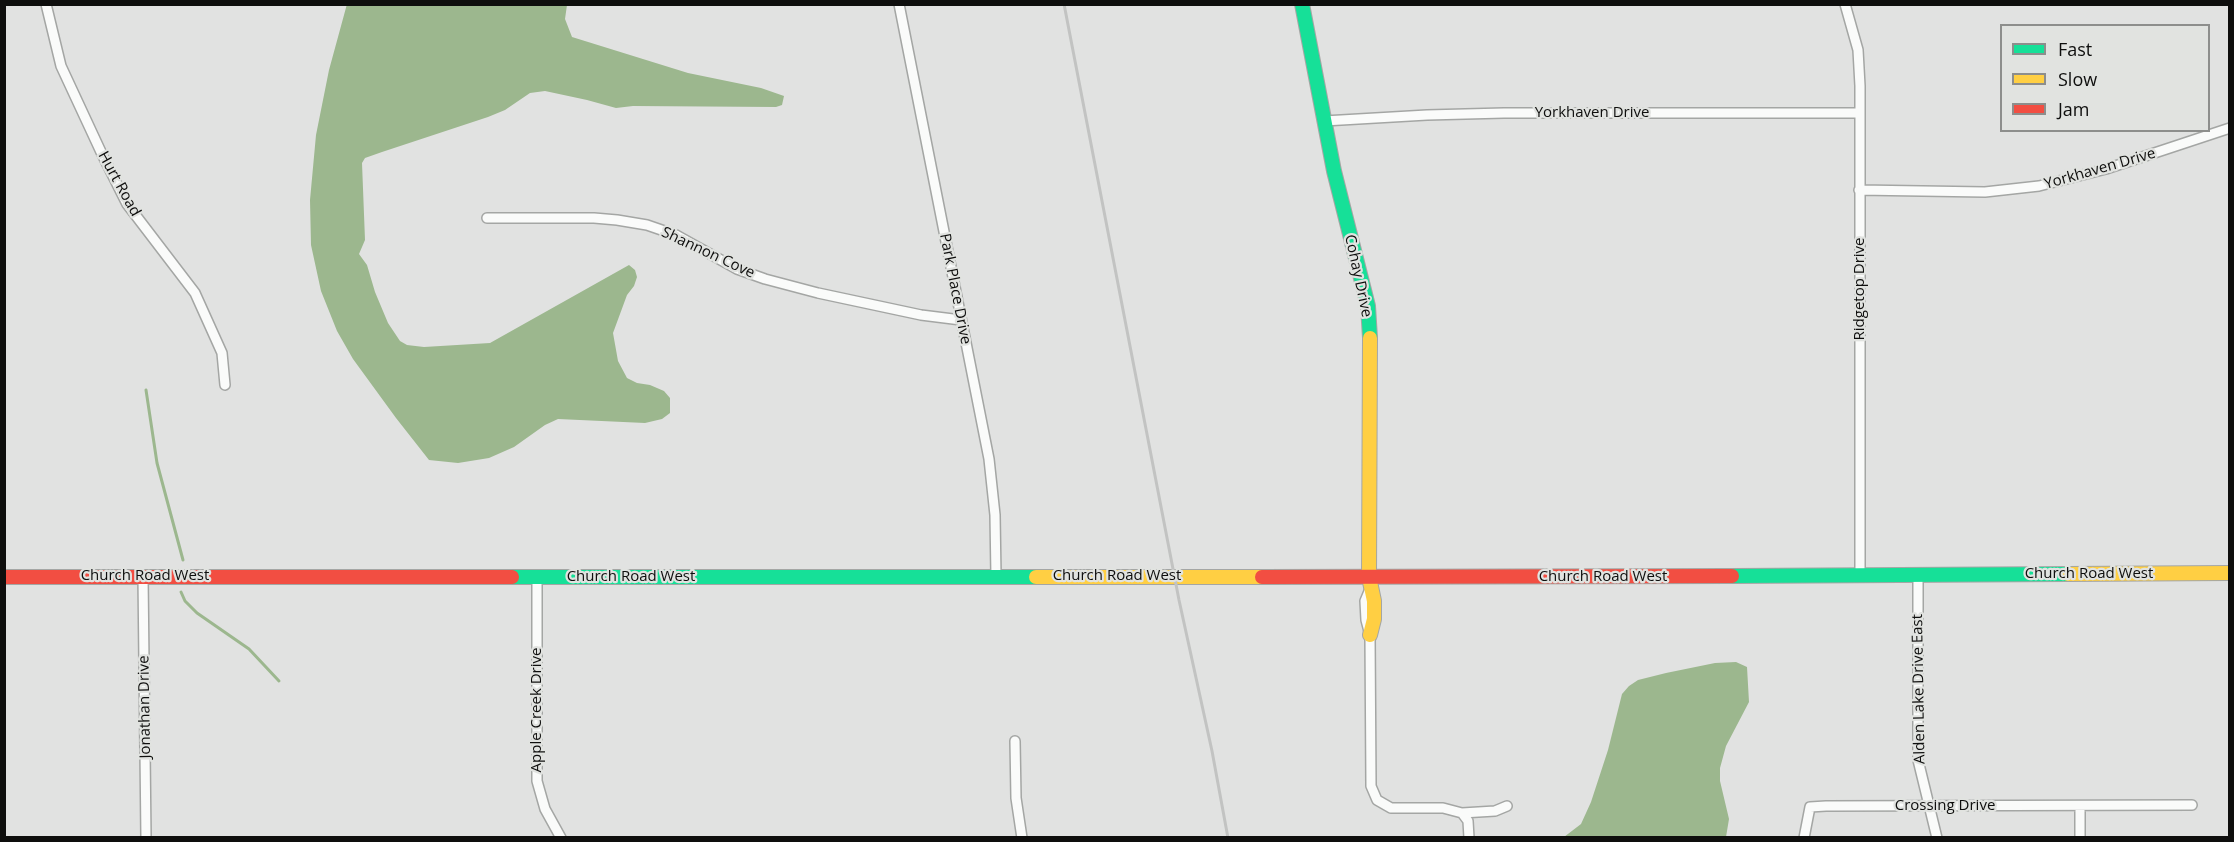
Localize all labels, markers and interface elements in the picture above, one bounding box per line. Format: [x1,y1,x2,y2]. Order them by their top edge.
legend [2000,24,2210,132]
text: Fast [2058,37,2092,61]
text: Slow [2058,67,2097,91]
text: Jam [2058,97,2090,121]
street label: Yorkhaven Drive [1535,104,1649,122]
street label: Yorkhaven Drive [2042,145,2158,193]
street label: Hurt Road [94,148,144,220]
street label: Shannon Cove [659,224,757,282]
street label: Park Place Drive [935,232,975,346]
street label: Cohay Drive [1340,233,1376,319]
street label: Ridgetop Drive [1851,238,1869,340]
street label: Church Road West [2025,565,2153,583]
street label: Church Road West [81,567,209,585]
street label: Church Road West [1053,567,1181,585]
street label: Church Road West [567,568,695,586]
street label: Church Road West [1539,568,1667,586]
street label: Alden Lake Drive East [1909,614,1929,764]
street label: Apple Creek Drive [528,648,546,772]
street label: Jonathan Drive [135,655,155,759]
street label: Crossing Drive [1895,797,1995,815]

